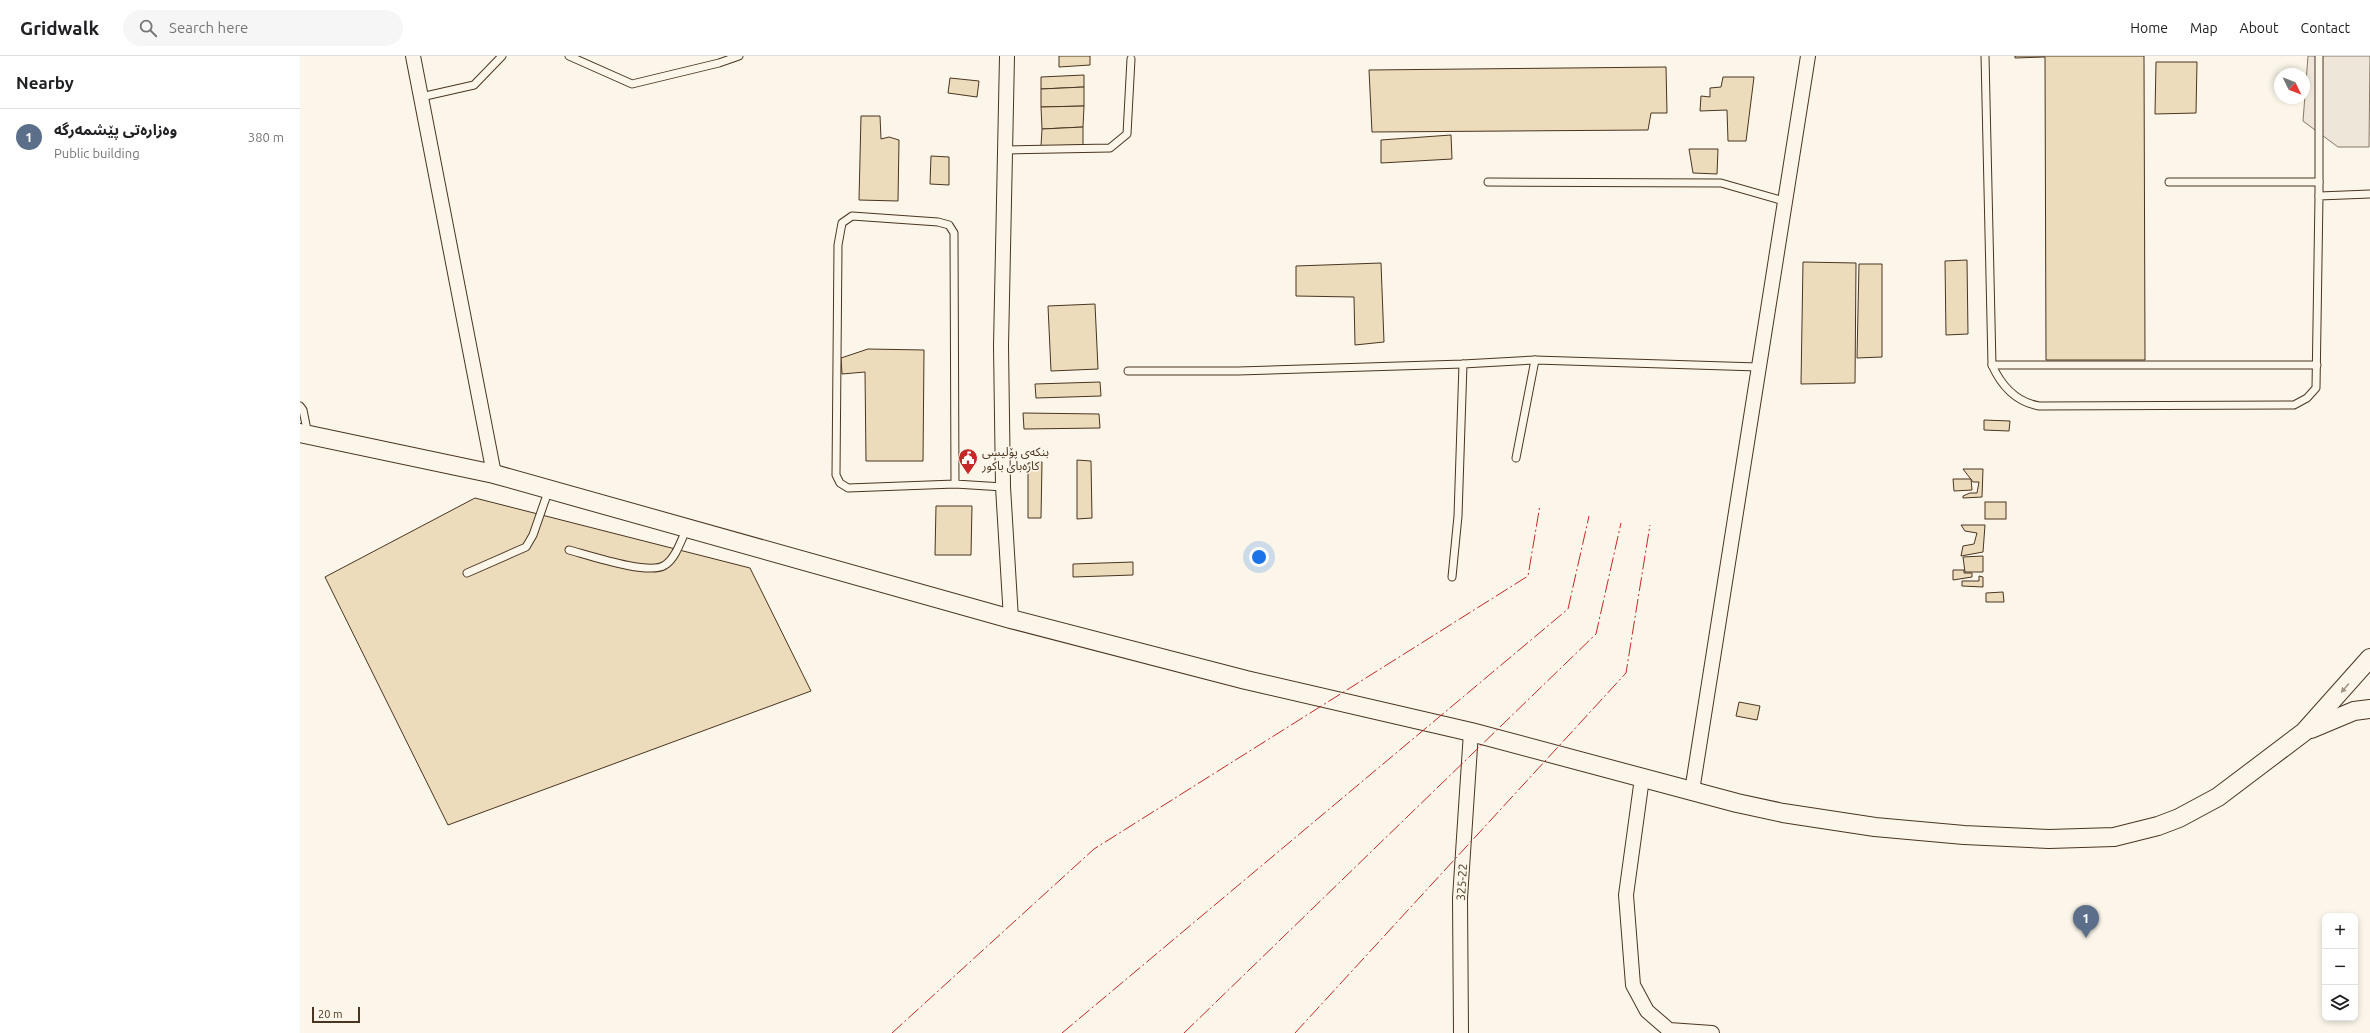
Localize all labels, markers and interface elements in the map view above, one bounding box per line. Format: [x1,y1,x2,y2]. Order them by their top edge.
search box [123,10,403,46]
text: Gridwalk [20,17,99,39]
icon: search [137,17,159,39]
text: Search here [169,19,248,36]
text: Home [2130,20,2168,36]
text: Map [2190,20,2218,36]
text: About [2240,20,2279,36]
text: Contact [2301,20,2350,36]
north arrow [2274,68,2310,104]
text: Nearby [16,73,74,92]
text: وەزارەتی پێشمەرگە [54,121,177,138]
text: 1 [25,130,33,144]
text: 380 m [248,130,284,144]
text: Public building [54,146,140,160]
place label: بنکەی پۆلیسی کارەبای باکور [981,445,1049,473]
public building icon: بنکەی پۆلیسی کارەبای باکور [957,447,979,475]
your location [1249,547,1269,567]
one-way arrow [2341,683,2350,693]
street label: 325-22 [1453,863,1469,901]
pin: 1 [2073,905,2099,938]
map controls [2322,913,2358,1021]
button: + [2322,913,2358,949]
button: − [2322,949,2358,985]
button: layers [2322,985,2358,1021]
scale bar [312,1005,360,1024]
text: 20 m [318,1008,342,1020]

